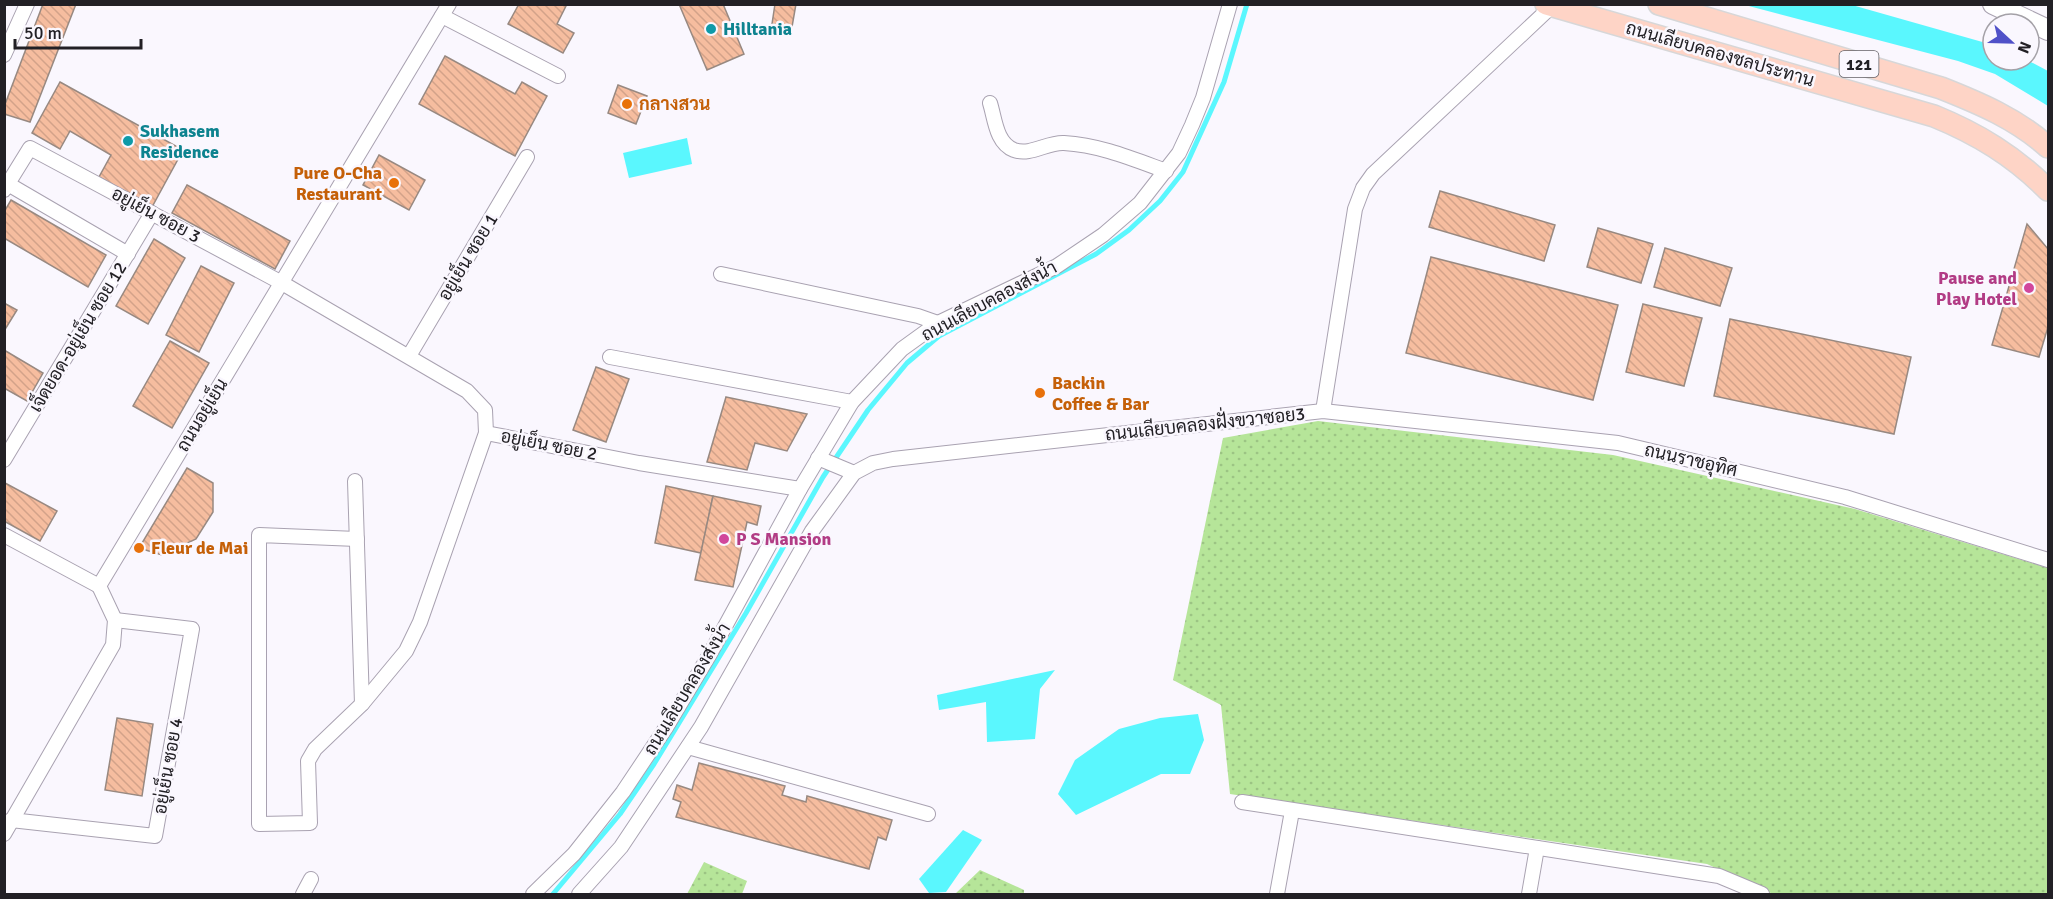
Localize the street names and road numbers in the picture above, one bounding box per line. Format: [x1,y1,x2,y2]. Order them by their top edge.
street label: ถนนเลียบคลองชลประทาน [1623,15,1817,91]
road number: 121 [1840,51,1878,77]
street label: อยู่เย็น ซอย 3 [107,180,206,249]
street label: อยู่เย็น ซอย 1 [431,208,504,306]
street label: ถนนเลียบคลองส่งน้ำ [915,252,1060,346]
street label: เจ็ดยอด-อยู่เย็น ซอย 12 [22,256,133,417]
street label: ถนนอยู่เย็น [169,373,234,457]
street label: ถนนเลียบคลองฝั่งขวาซอย3 [1103,398,1306,445]
street label: อยู่เย็น ซอย 2 [499,422,600,467]
street label: ถนนราชอุทิศ [1642,439,1740,482]
street label: ถนนเลียบคลองส่งน้ำ [635,616,735,759]
street label: อยู่เย็น ซอย 4 [146,715,189,816]

